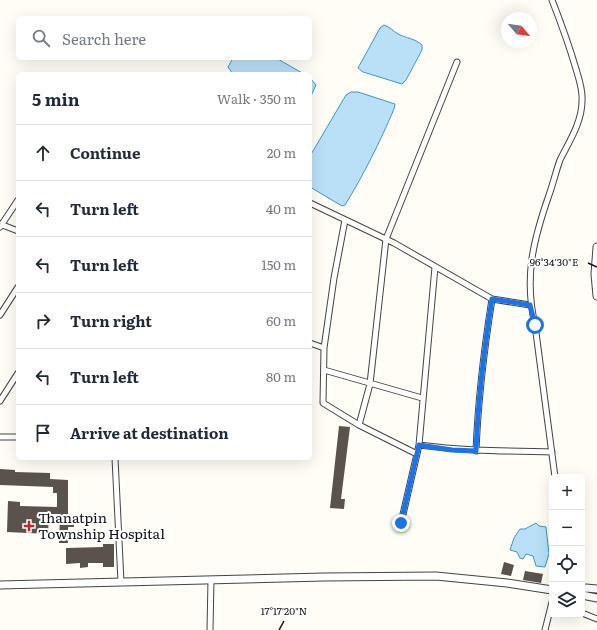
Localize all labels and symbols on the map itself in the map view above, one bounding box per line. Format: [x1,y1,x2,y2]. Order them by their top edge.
north arrow [501,12,537,48]
text: 96°34'30"E [530,254,578,269]
route start [526,316,544,334]
place label: Thanatpin Township Hospital [38,507,165,543]
route end [392,514,410,532]
marker: Thanatpin Township Hospital [23,520,35,532]
text: 17°17'20"N [261,603,307,618]

